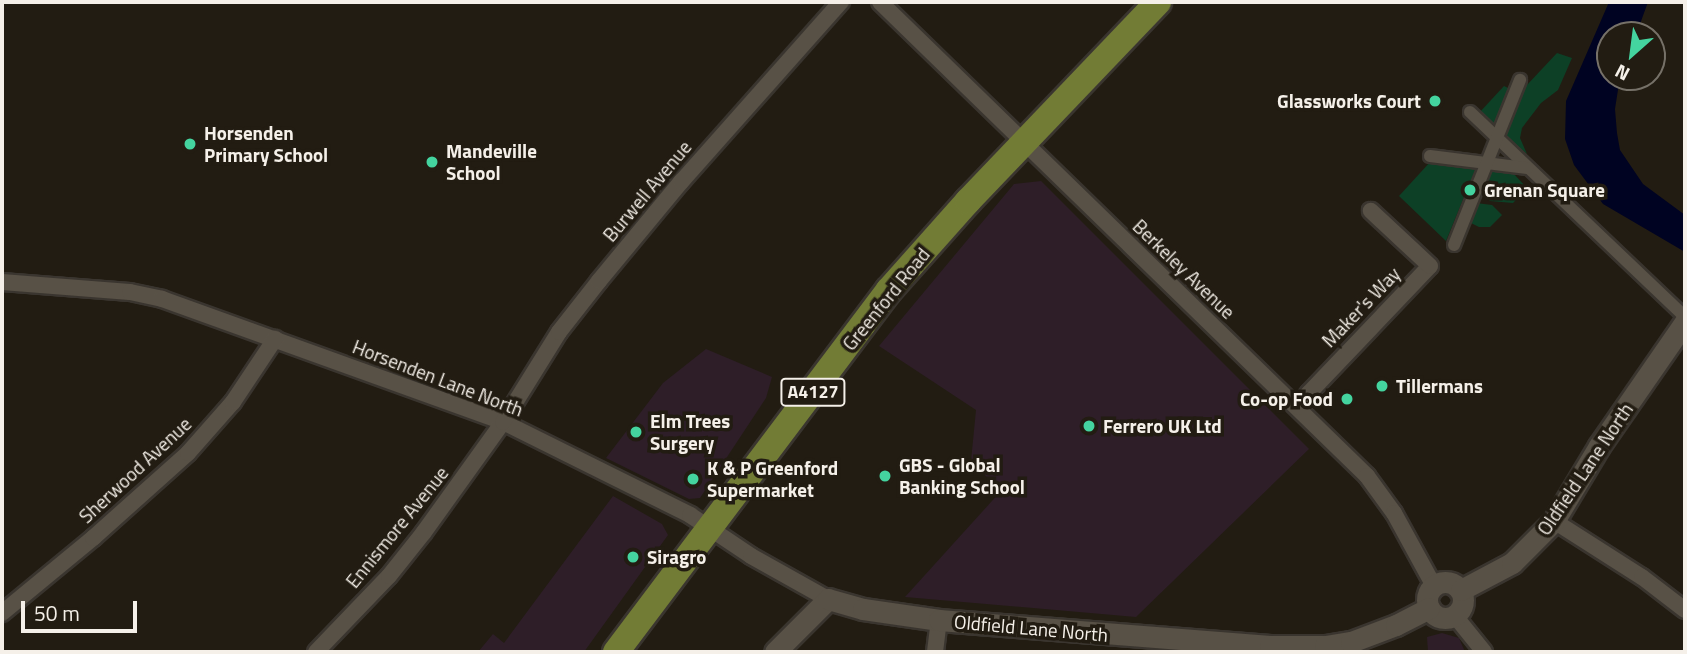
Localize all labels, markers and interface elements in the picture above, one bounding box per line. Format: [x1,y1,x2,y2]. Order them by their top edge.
north arrow [1596,21,1666,91]
text: N [1609,57,1634,89]
place label: Glassworks Court [1277,90,1421,112]
marker: Glassworks Court [1427,93,1443,109]
place label: Horsenden Primary School [204,122,328,166]
marker: Horsenden Primary School [182,136,198,152]
street label: Burwell Avenue [598,136,696,246]
place label: Mandeville School [446,140,537,184]
marker: Mandeville School [424,154,440,170]
place label: Grenan Square [1484,179,1605,201]
marker: Grenan Square [1462,182,1478,198]
street label: Berkeley Avenue [1128,215,1240,323]
street label: Greenford Road [838,243,934,355]
street label: Maker's Way [1317,262,1405,352]
street label: Horsenden Lane North [350,335,526,421]
place label: Tillermans [1396,375,1483,397]
road number: A4127 [780,378,846,406]
marker: Tillermans [1374,378,1390,394]
place label: Co-op Food [1240,388,1333,410]
marker: Co-op Food [1339,391,1355,407]
street label: Oldfield Lane North [1532,399,1638,539]
place label: Elm Trees Surgery [650,410,730,454]
street label: Sherwood Avenue [74,412,196,528]
place label: Ferrero UK Ltd [1103,415,1222,437]
marker: Ferrero UK Ltd [1081,418,1097,434]
marker: Elm Trees Surgery [628,424,644,440]
place label: GBS - Global Banking School [899,454,1025,498]
place label: K & P Greenford Supermarket [707,457,838,501]
street label: Ennismore Avenue [341,462,453,592]
marker: GBS - Global Banking School [877,468,893,484]
marker: K & P Greenford Supermarket [685,471,701,487]
place label: Siragro [647,546,706,568]
marker: Siragro [625,549,641,565]
scale bar [24,588,140,632]
text: 50 m [34,597,80,629]
street label: Oldfield Lane North [953,610,1109,646]

